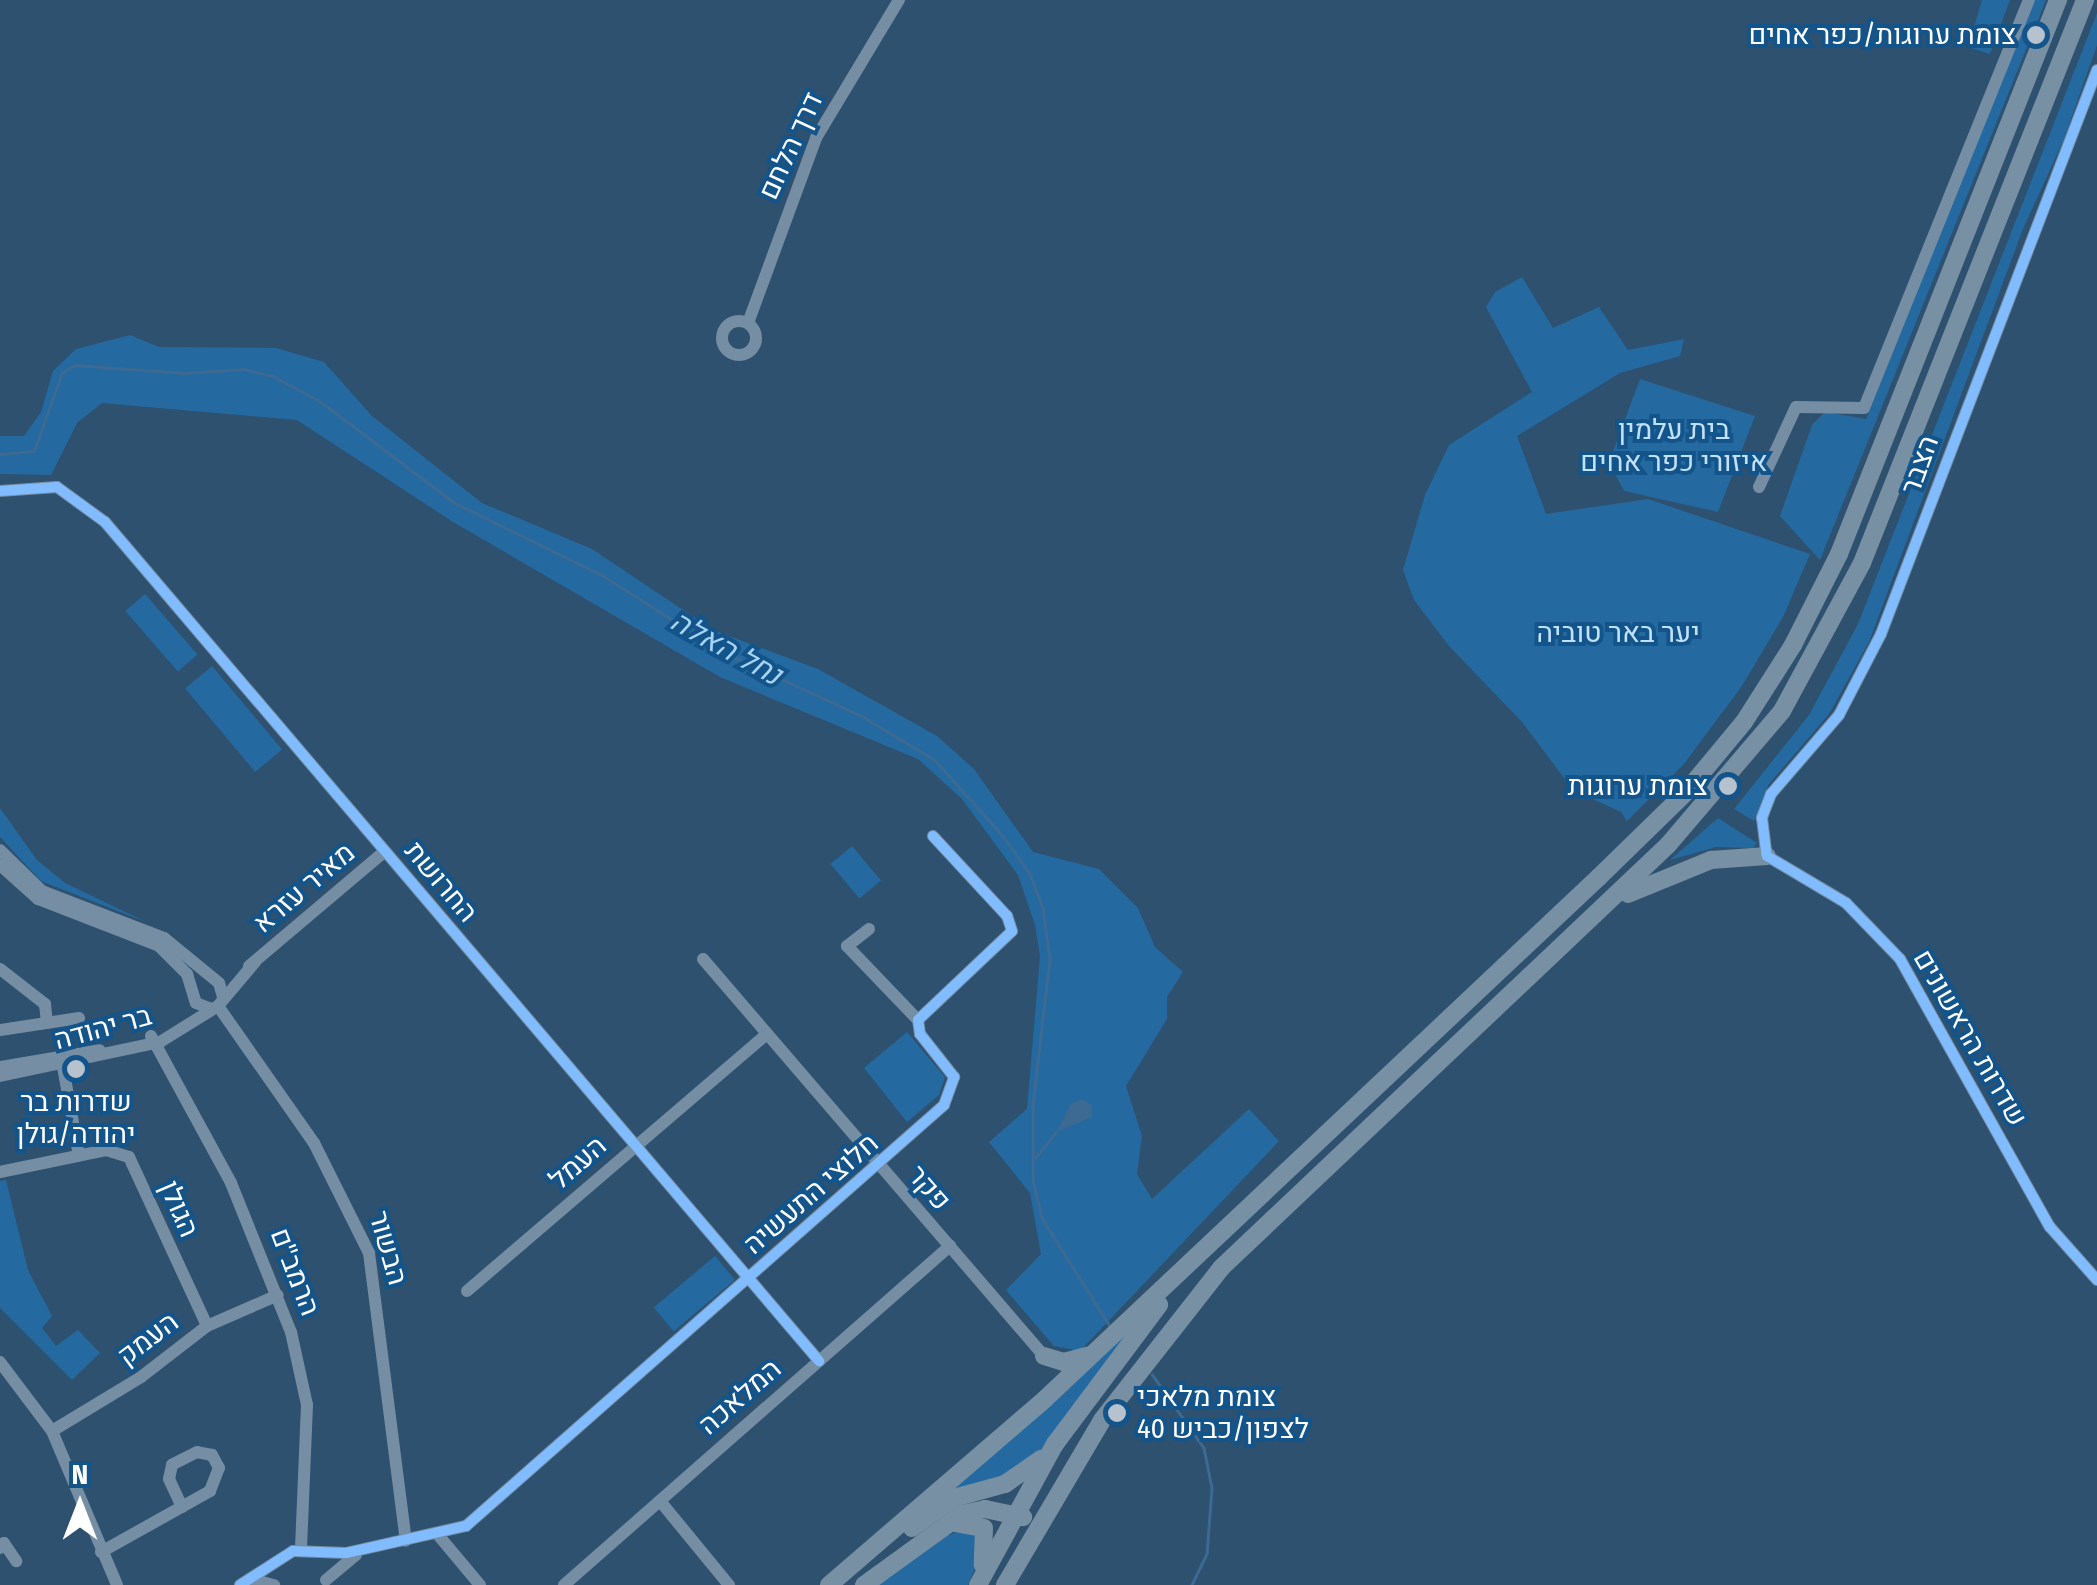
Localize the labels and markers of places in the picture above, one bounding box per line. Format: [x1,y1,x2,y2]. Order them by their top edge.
place label: צומת ערוגות/כפר אחים [1749,18,2016,52]
marker: צומת ערוגות/כפר אחים [2025,24,2047,46]
place label: צומת ערוגות [1568,769,1708,803]
marker: צומת ערוגות [1717,775,1739,797]
marker: שדרות בר יהודה/גולן [65,1058,87,1080]
place label: שדרות בר יהודה/גולן [17,1085,135,1151]
place label: צומת מלאכי לצפון/כביש 40 [1137,1380,1309,1446]
marker: צומת מלאכי לצפון/כביש 40 [1106,1402,1128,1424]

